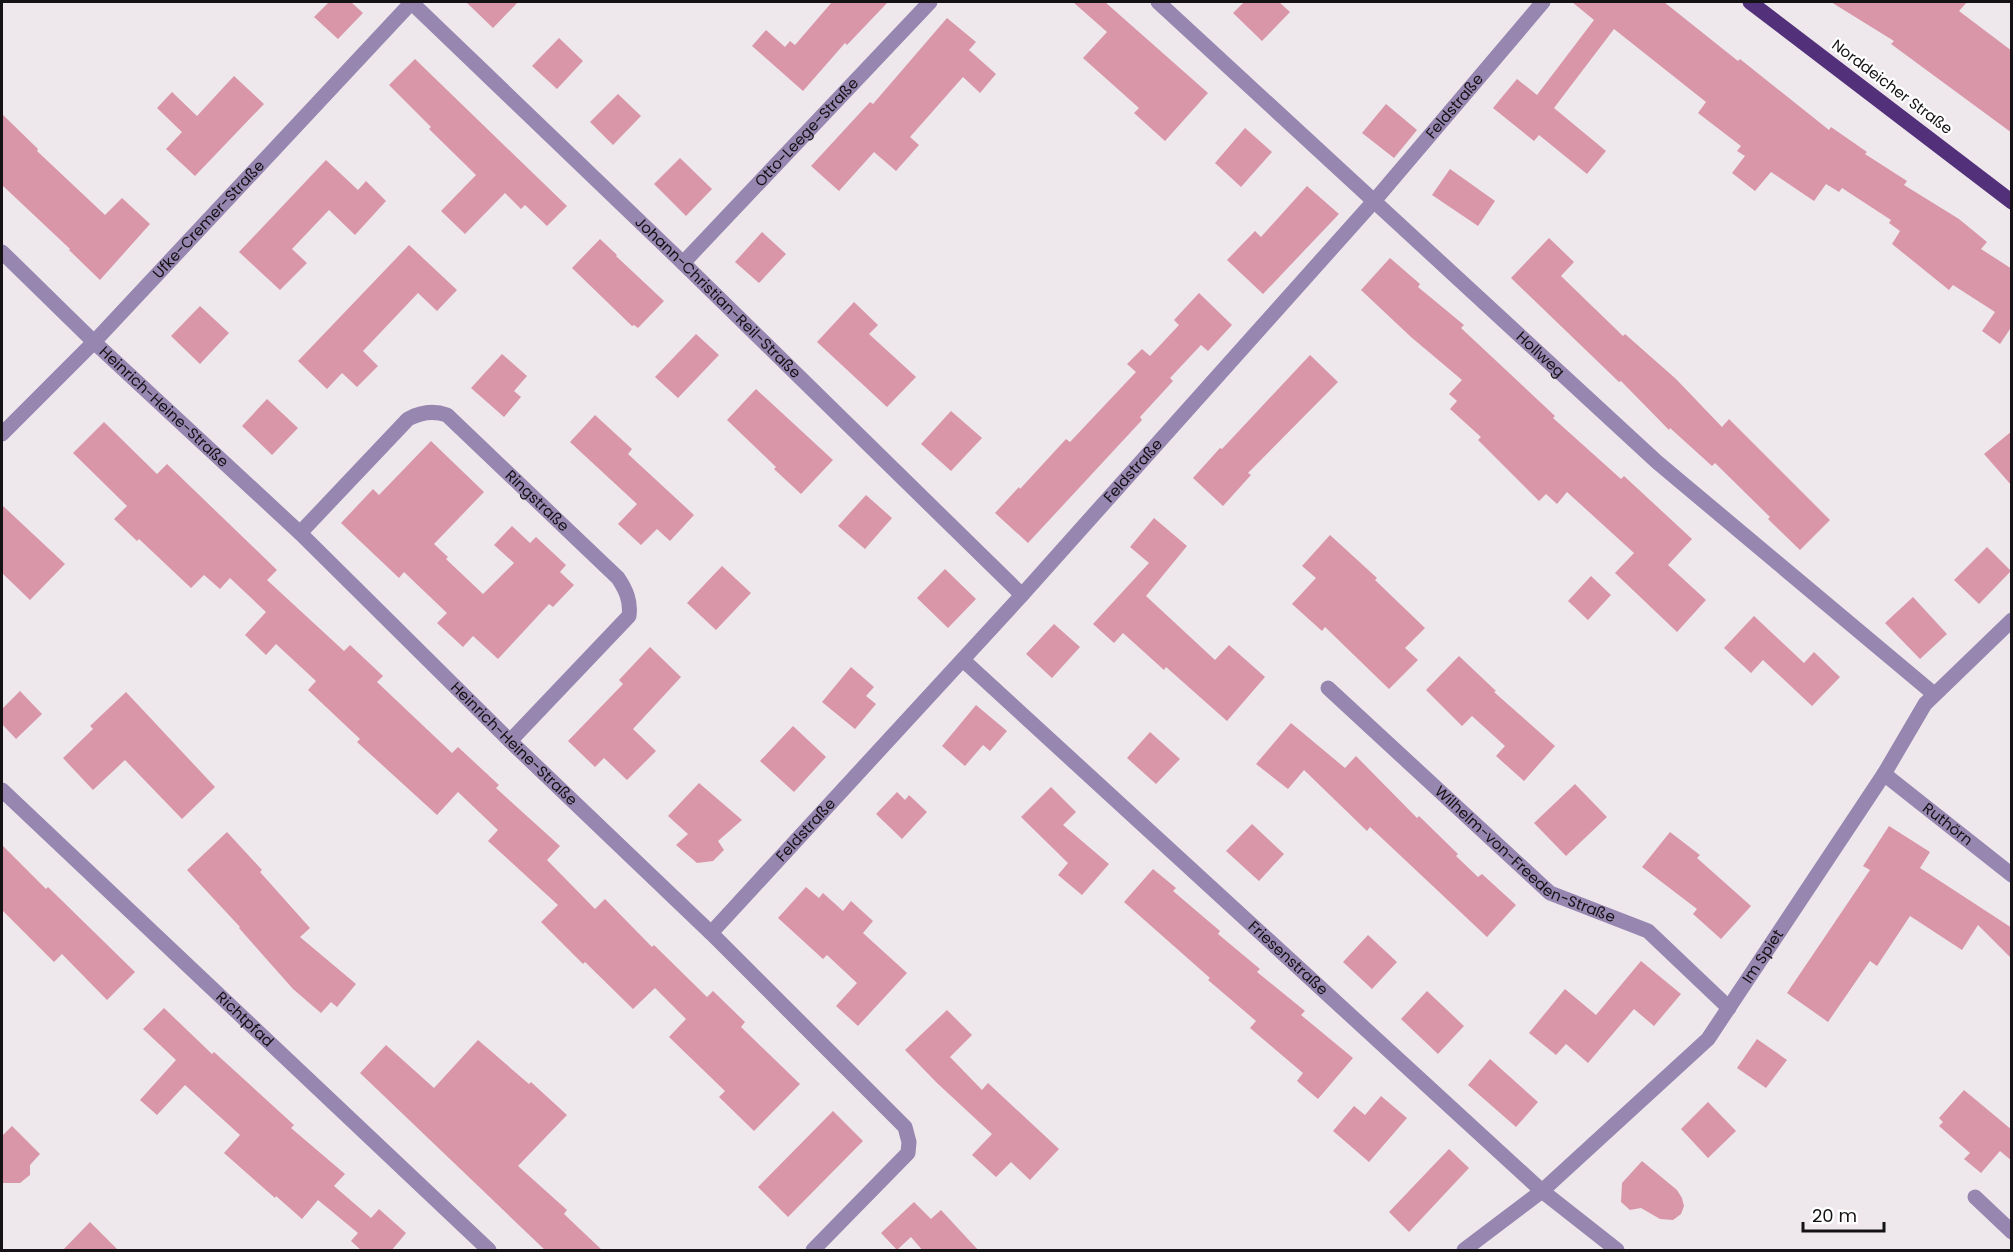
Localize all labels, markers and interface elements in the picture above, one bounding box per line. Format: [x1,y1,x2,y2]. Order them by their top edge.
street label: Norddeicher Straße [1828,34,1957,139]
street label: Feldstraße [1420,69,1488,143]
street label: Otto-Leege-Straße [750,73,863,191]
street label: Ufke-Cremer-Straße [148,155,269,283]
street label: Johann-Christian-Reil-Straße [631,211,806,383]
street label: Hollweg [1512,326,1570,382]
street label: Heinrich-Heine-Straße [95,341,233,472]
street label: Feldstraße [1098,434,1167,507]
street label: Ringstraße [501,465,574,536]
street label: Heinrich-Heine-Straße [446,677,582,810]
street label: Wilhelm-von-Freeden-Straße [1430,781,1619,927]
street label: Feldstraße [771,793,840,866]
street label: Ruthörn [1918,797,1977,850]
street label: Friesenstraße [1244,916,1333,1000]
street label: Im Spiet [1737,925,1788,987]
street label: Richtpfad [212,987,279,1051]
scale bar [1803,1195,1884,1233]
text: 20 m [1812,1203,1857,1228]

